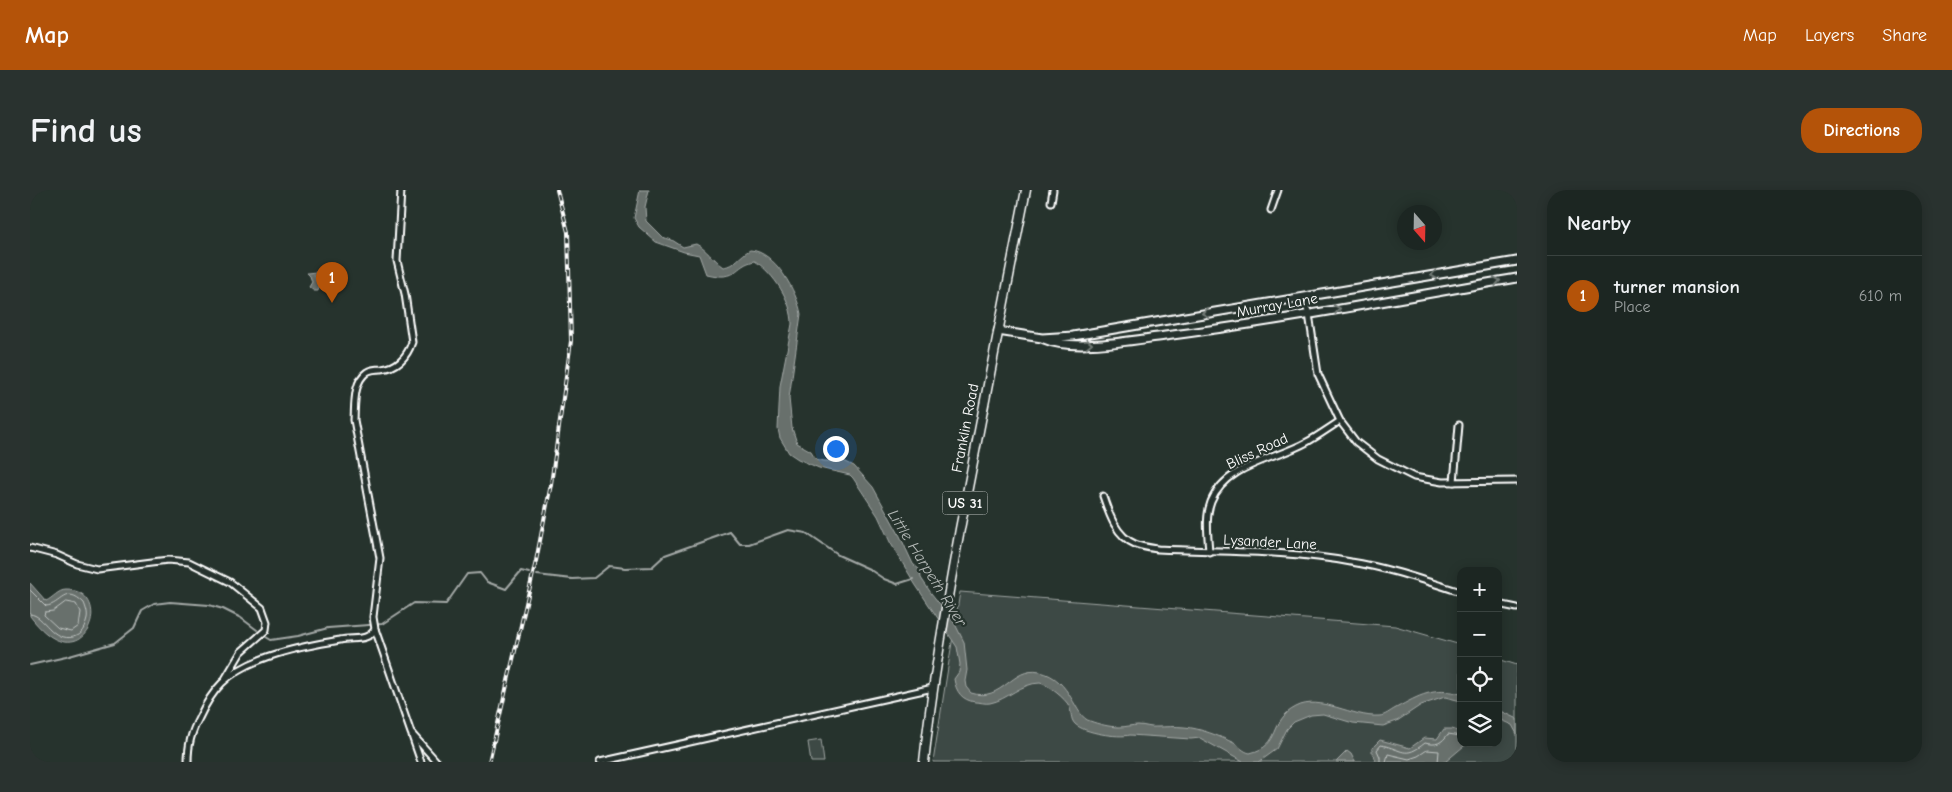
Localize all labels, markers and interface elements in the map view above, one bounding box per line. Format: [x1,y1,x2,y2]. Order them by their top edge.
text: Map [25,21,69,49]
text: Map [1743,25,1777,46]
text: Layers [1805,25,1854,46]
text: Share [1882,25,1927,46]
button: Directions [1801,108,1922,153]
text: Find us [30,110,142,151]
north arrow [1397,205,1442,250]
text: Nearby [1567,211,1631,235]
pin: 1 [316,262,348,303]
one-way arrow [1430,269,1439,279]
text: turner mansion [1614,276,1740,298]
one-way arrow [1492,277,1501,287]
text: 1 [1580,287,1586,305]
text: 610 m [1859,287,1902,305]
street label: Murray Lane [1235,289,1319,321]
text: Place [1614,298,1650,316]
one-way arrow [1332,304,1341,314]
one-way arrow [1201,308,1209,318]
one-way arrow [1086,339,1094,349]
street label: Franklin Road [948,382,982,474]
street label: Bliss Road [1223,429,1291,473]
your location [823,436,849,462]
road number: US 31 [942,492,988,514]
water label: Little Harpeth River [884,506,971,630]
street label: Lysander Lane [1223,531,1318,553]
map controls [1457,567,1502,747]
button: + [1457,567,1502,612]
button: − [1457,612,1502,657]
button: locate [1457,657,1502,702]
button: layers [1457,702,1502,747]

